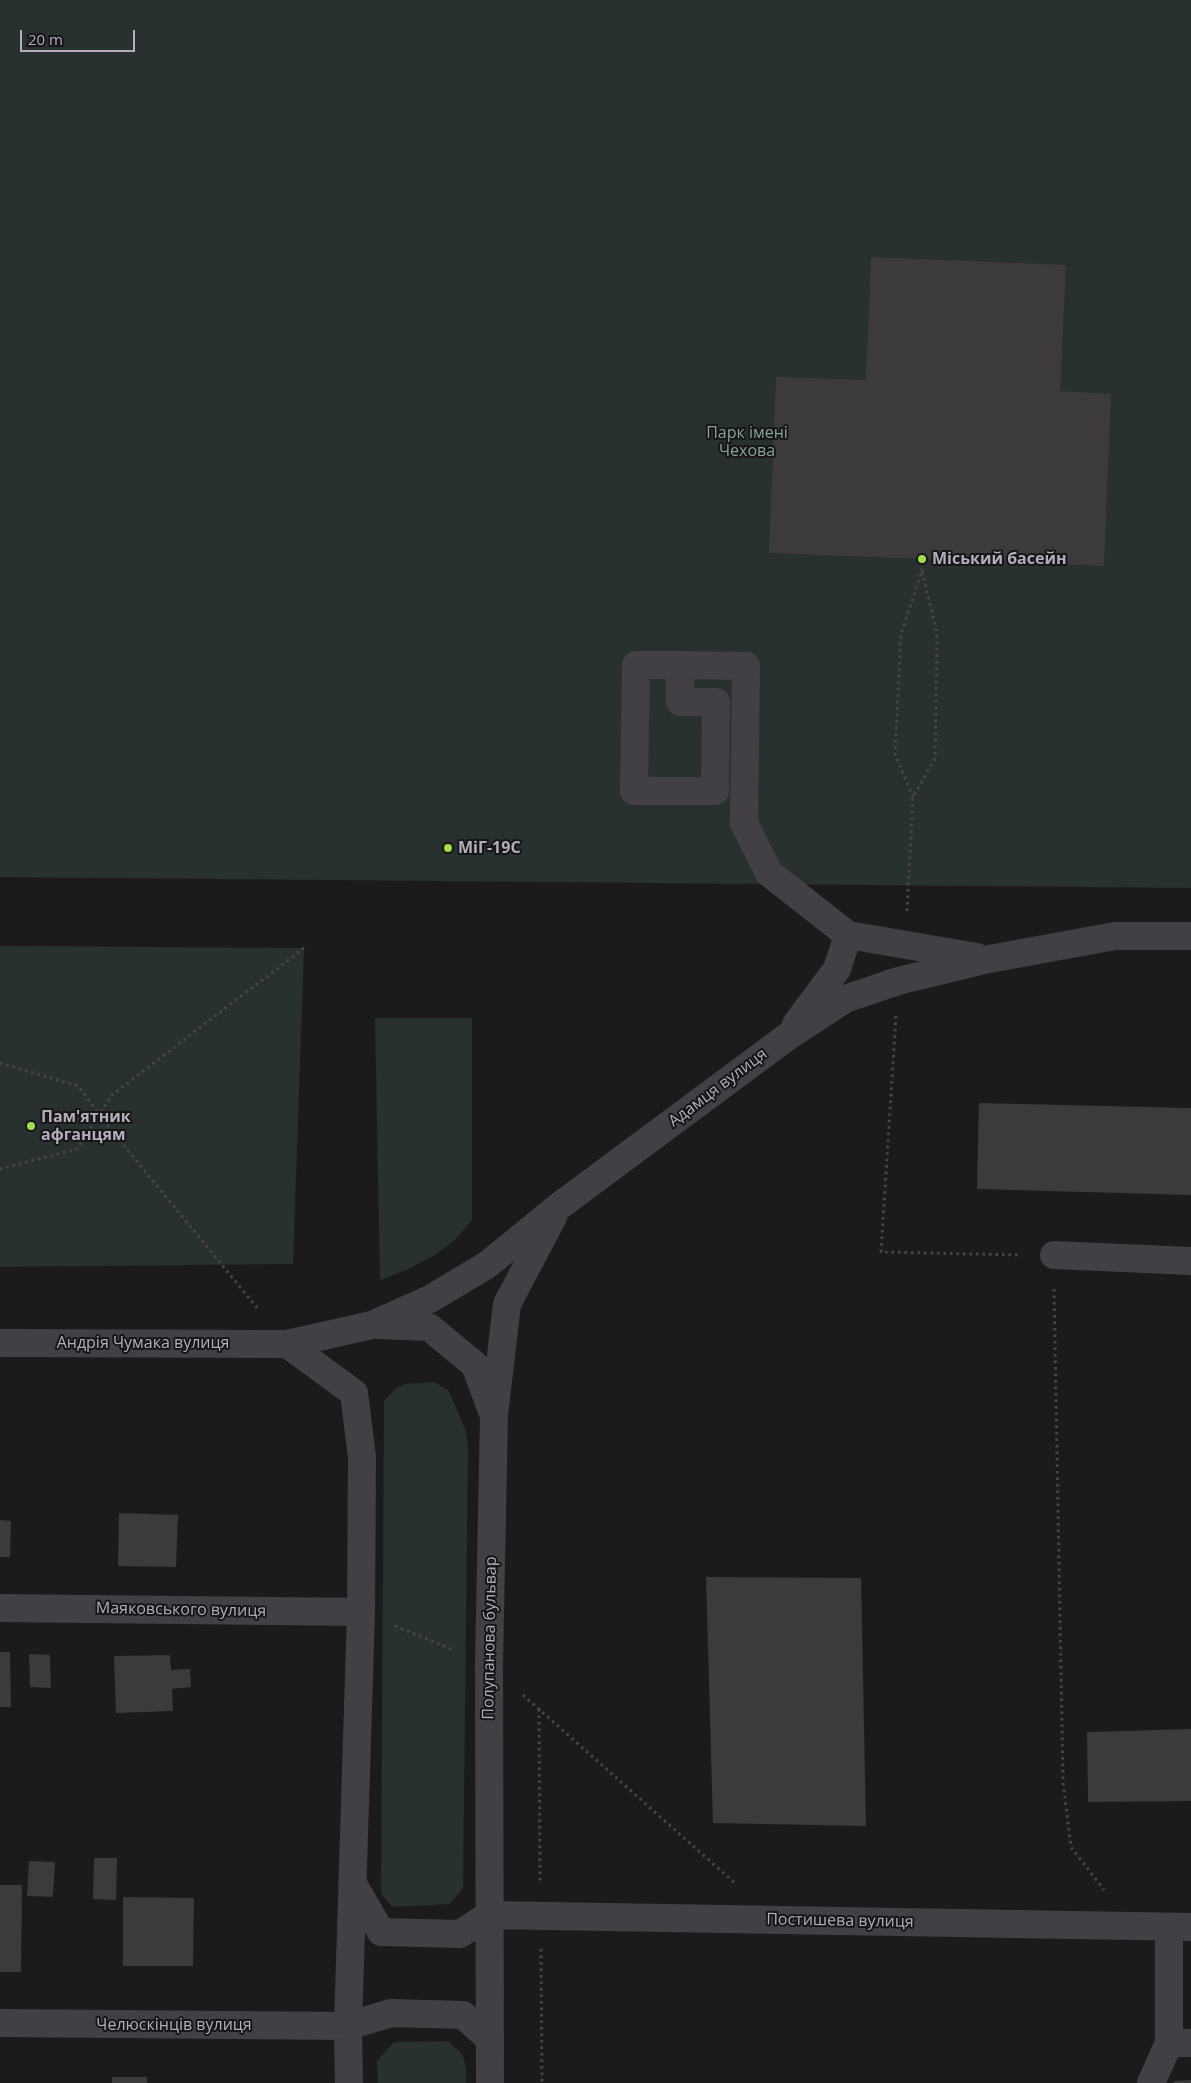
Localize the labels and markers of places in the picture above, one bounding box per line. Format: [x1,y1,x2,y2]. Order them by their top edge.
place label: Міський басейн [932,549,1067,569]
marker: Міський басейн [916,553,928,565]
place label: МіГ-19С [458,838,521,858]
marker: МіГ-19С [442,842,454,854]
place label: Пам'ятник афганцям [41,1107,131,1145]
marker: Пам'ятник афганцям [25,1120,37,1132]

